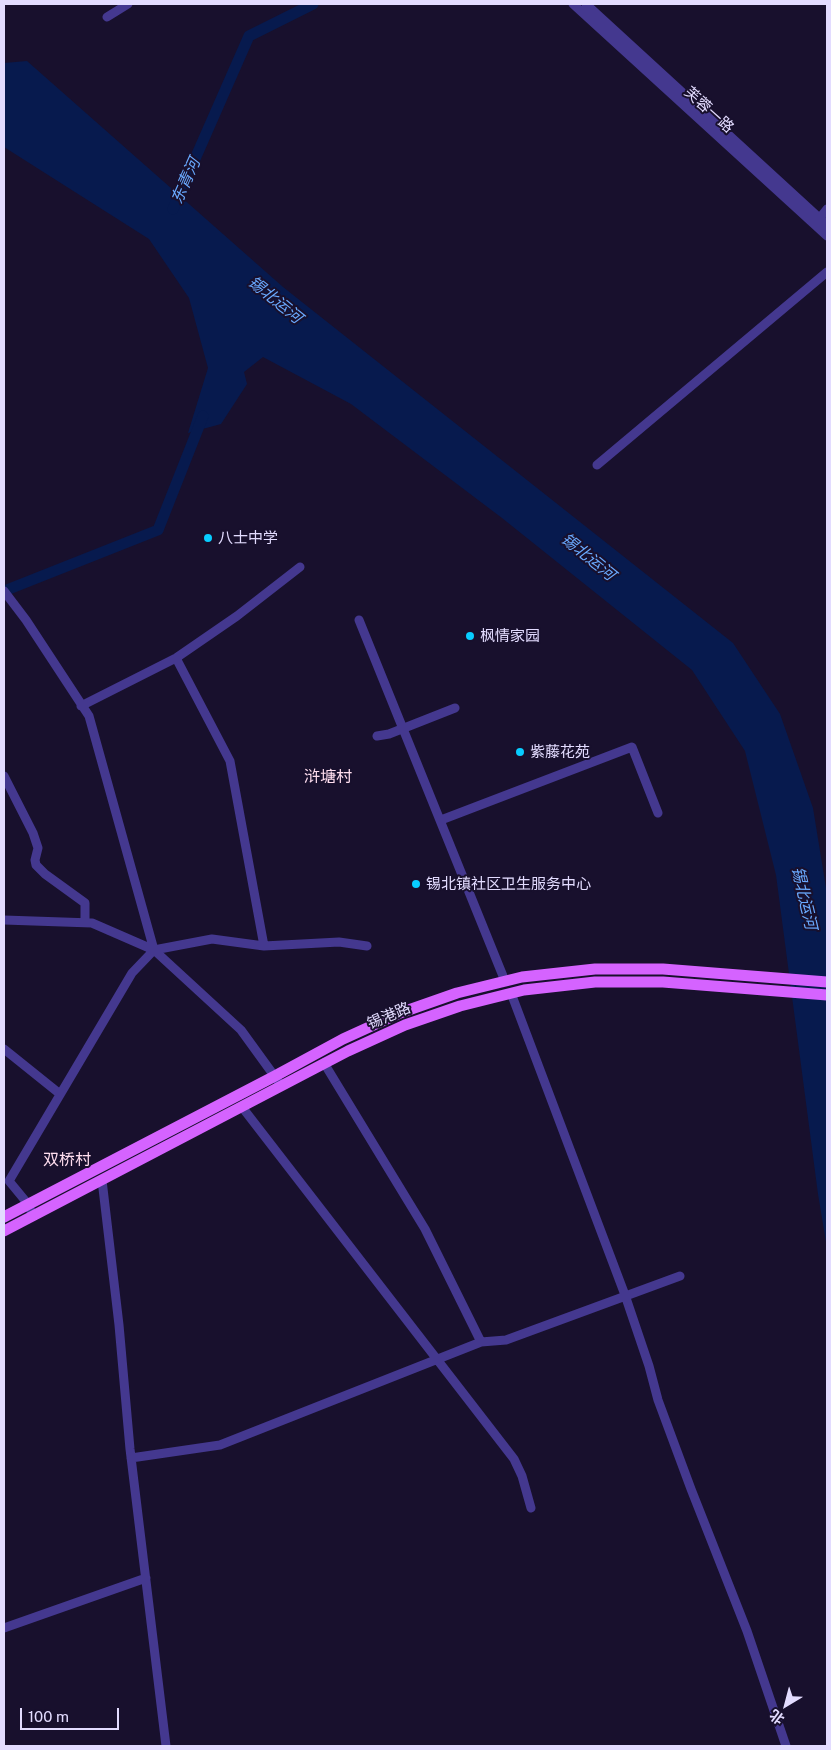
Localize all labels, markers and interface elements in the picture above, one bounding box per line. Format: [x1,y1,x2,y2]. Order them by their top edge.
street label: 芙蓉一路 [681,83,737,137]
water label: 东青河 [167,155,205,207]
water label: 锡北运河 [244,272,306,328]
place label: 八士中学 [218,529,278,547]
water label: 锡北运河 [557,529,619,585]
marker: 八士中学 [202,532,214,544]
place label: 枫情家园 [480,627,540,645]
marker: 枫情家园 [464,630,476,642]
place label: 紫藤花苑 [530,743,590,761]
marker: 紫藤花苑 [514,746,526,758]
district label: 浒塘村 [304,767,352,787]
water label: 锡北运河 [787,865,821,931]
place label: 锡北镇社区卫生服务中心 [426,875,591,893]
marker: 锡北镇社区卫生服务中心 [410,878,422,890]
street label: 锡港路 [365,999,413,1033]
district label: 双桥村 [43,1150,91,1170]
north arrow [761,1680,811,1730]
scale bar [22,1698,121,1730]
text: 北 [767,1706,787,1728]
text: 100 m [28,1708,69,1725]

